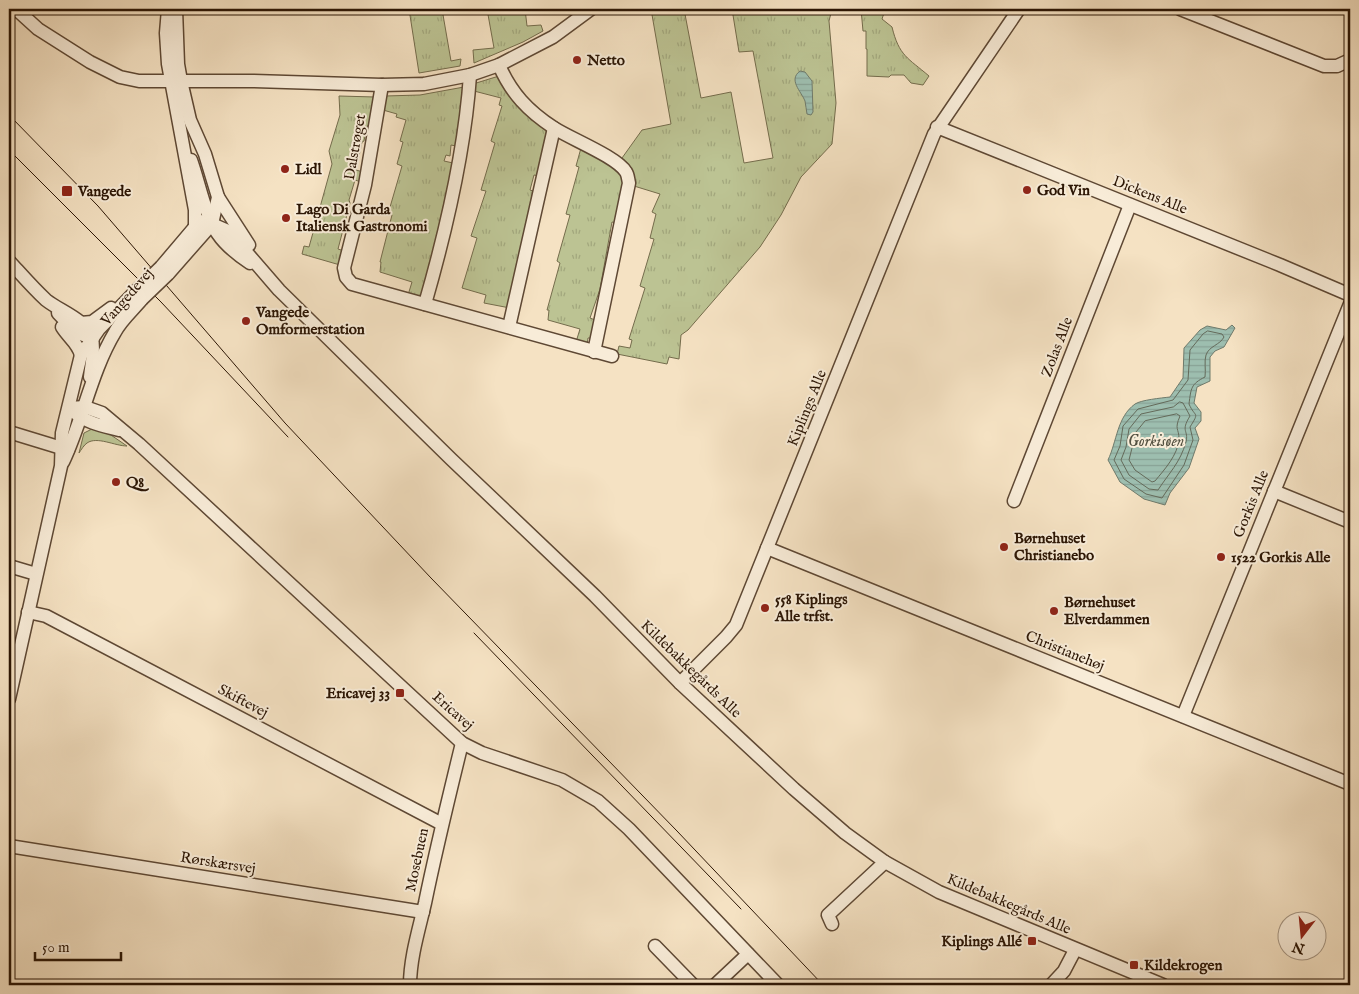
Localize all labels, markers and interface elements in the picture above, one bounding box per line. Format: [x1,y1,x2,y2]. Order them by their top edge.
place label: Netto [586,51,625,70]
marker: Netto [571,54,583,66]
street label: Dalstrøget [340,112,370,182]
place label: Lidl [295,160,323,179]
marker: Lidl [279,163,291,175]
street label: Dickens Alle [1110,171,1190,219]
place label: God Vin [1037,181,1090,200]
place label: Vangede [77,182,131,201]
marker: Vangede [60,184,74,198]
marker: God Vin [1021,184,1033,196]
place label: Lago Di Garda Italiensk Gastronomi [296,200,428,236]
marker: Lago Di Garda Italiensk Gastronomi [280,212,292,224]
street label: Vangedevej [96,264,157,331]
place label: Vangede Omformerstation [255,303,365,339]
street label: Zolas Alle [1037,314,1077,380]
marker: Vangede Omformerstation [240,315,252,327]
street label: Kiplings Alle [783,367,831,449]
water label: Gorkisøen [1128,432,1184,452]
street label: Gorkis Alle [1229,467,1273,541]
place label: Q8 [126,473,149,492]
marker: Q8 [110,476,122,488]
place label: Børnehuset Christianebo [1014,529,1094,565]
marker: Børnehuset Christianebo [998,541,1010,553]
place label: 1522 Gorkis Alle [1231,548,1331,567]
marker: 1522 Gorkis Alle [1215,551,1227,563]
place label: 558 Kiplings Alle trfst. [774,590,848,626]
place label: Børnehuset Elverdammen [1064,593,1150,629]
marker: 558 Kiplings Alle trfst. [759,602,771,614]
marker: Børnehuset Elverdammen [1048,605,1060,617]
street label: Kildebakkegårds Alle [637,616,746,722]
street label: Christianehøj [1023,627,1107,675]
street label: Skiftevej [215,680,271,722]
place label: Ericavej 33 [326,684,390,703]
marker: Ericavej 33 [394,687,406,699]
street label: Ericavej [428,687,478,735]
street label: Mosebuen [401,826,433,894]
street label: Rørskærsvej [179,848,257,878]
street label: Kildebakkegårds Alle [944,869,1074,939]
north arrow [1276,912,1326,962]
scale bar [35,929,121,961]
place label: Kiplings Allé [941,932,1022,951]
marker: Kiplings Allé [1026,935,1038,947]
text: N [1290,937,1308,958]
text: 50 m [42,938,70,957]
place label: Kildekrogen [1144,956,1222,975]
marker: Kildekrogen [1128,959,1140,971]

